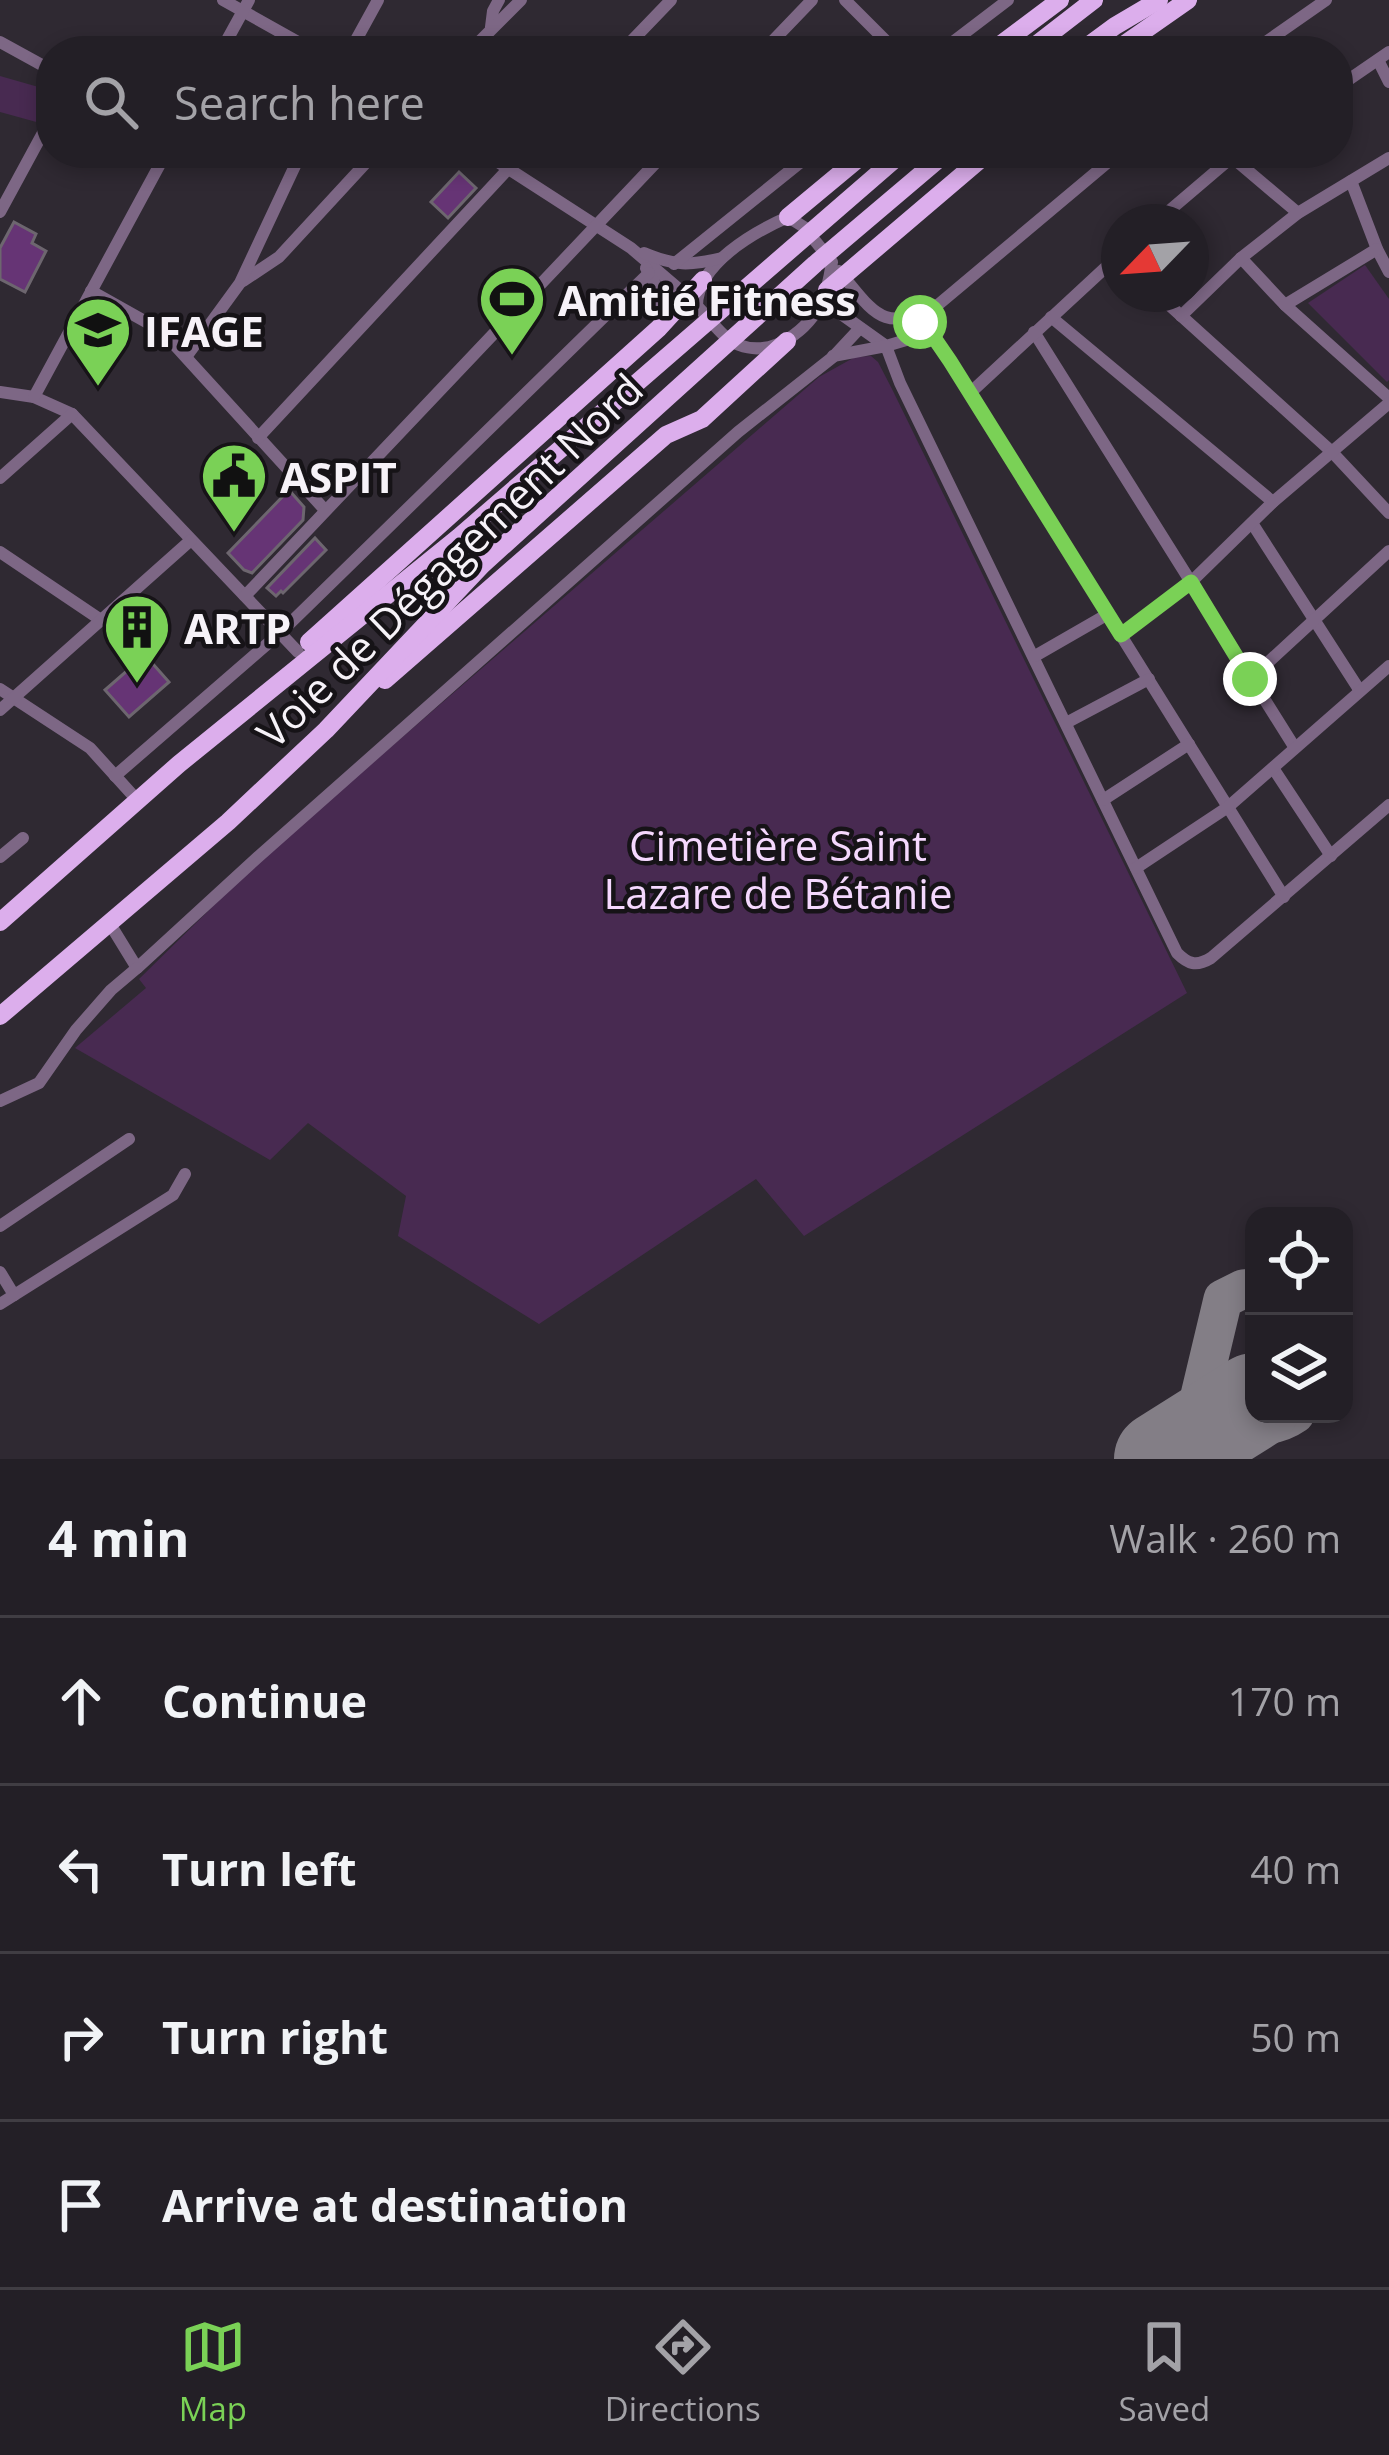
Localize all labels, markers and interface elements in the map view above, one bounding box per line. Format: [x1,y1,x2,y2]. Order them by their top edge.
search box [36,36,1353,168]
icon: search [78,69,144,135]
text: Search here [174,72,425,133]
north arrow [1101,204,1209,312]
sports icon: Amitié Fitness [477,264,547,358]
place label: Amitié Fitness [558,271,856,328]
school or university icon: IFAGE [63,295,133,389]
route start [893,295,947,349]
place label: IFAGE [144,302,264,359]
street label: Voie de Dégagement Nord [244,360,654,760]
public building icon: ASPIT [199,441,269,535]
place label: ASPIT [280,448,397,505]
building icon: ARTP [102,592,172,686]
place label: ARTP [184,599,291,656]
route end [1223,652,1277,706]
park label: Cimetière Saint Lazare de Bétanie [603,816,953,921]
map controls [1245,1207,1353,1423]
button: locate [1245,1207,1353,1315]
button: layers [1245,1315,1353,1423]
text: 4 min [48,1502,190,1572]
text: Walk · 260 m [1109,1511,1341,1564]
icon: ahead [48,1668,114,1734]
text: Continue [162,1670,367,1731]
text: 170 m [1228,1674,1341,1727]
icon: left [48,1836,114,1902]
text: Turn left [162,1838,357,1899]
text: 40 m [1250,1842,1341,1895]
icon: right [48,2004,114,2070]
text: Turn right [162,2006,388,2067]
text: 50 m [1250,2010,1341,2063]
icon: arrive [48,2172,114,2238]
text: Arrive at destination [162,2174,628,2235]
tab: Map [179,2314,247,2431]
tab: Directions [605,2314,761,2431]
tab: Saved [1118,2314,1210,2431]

